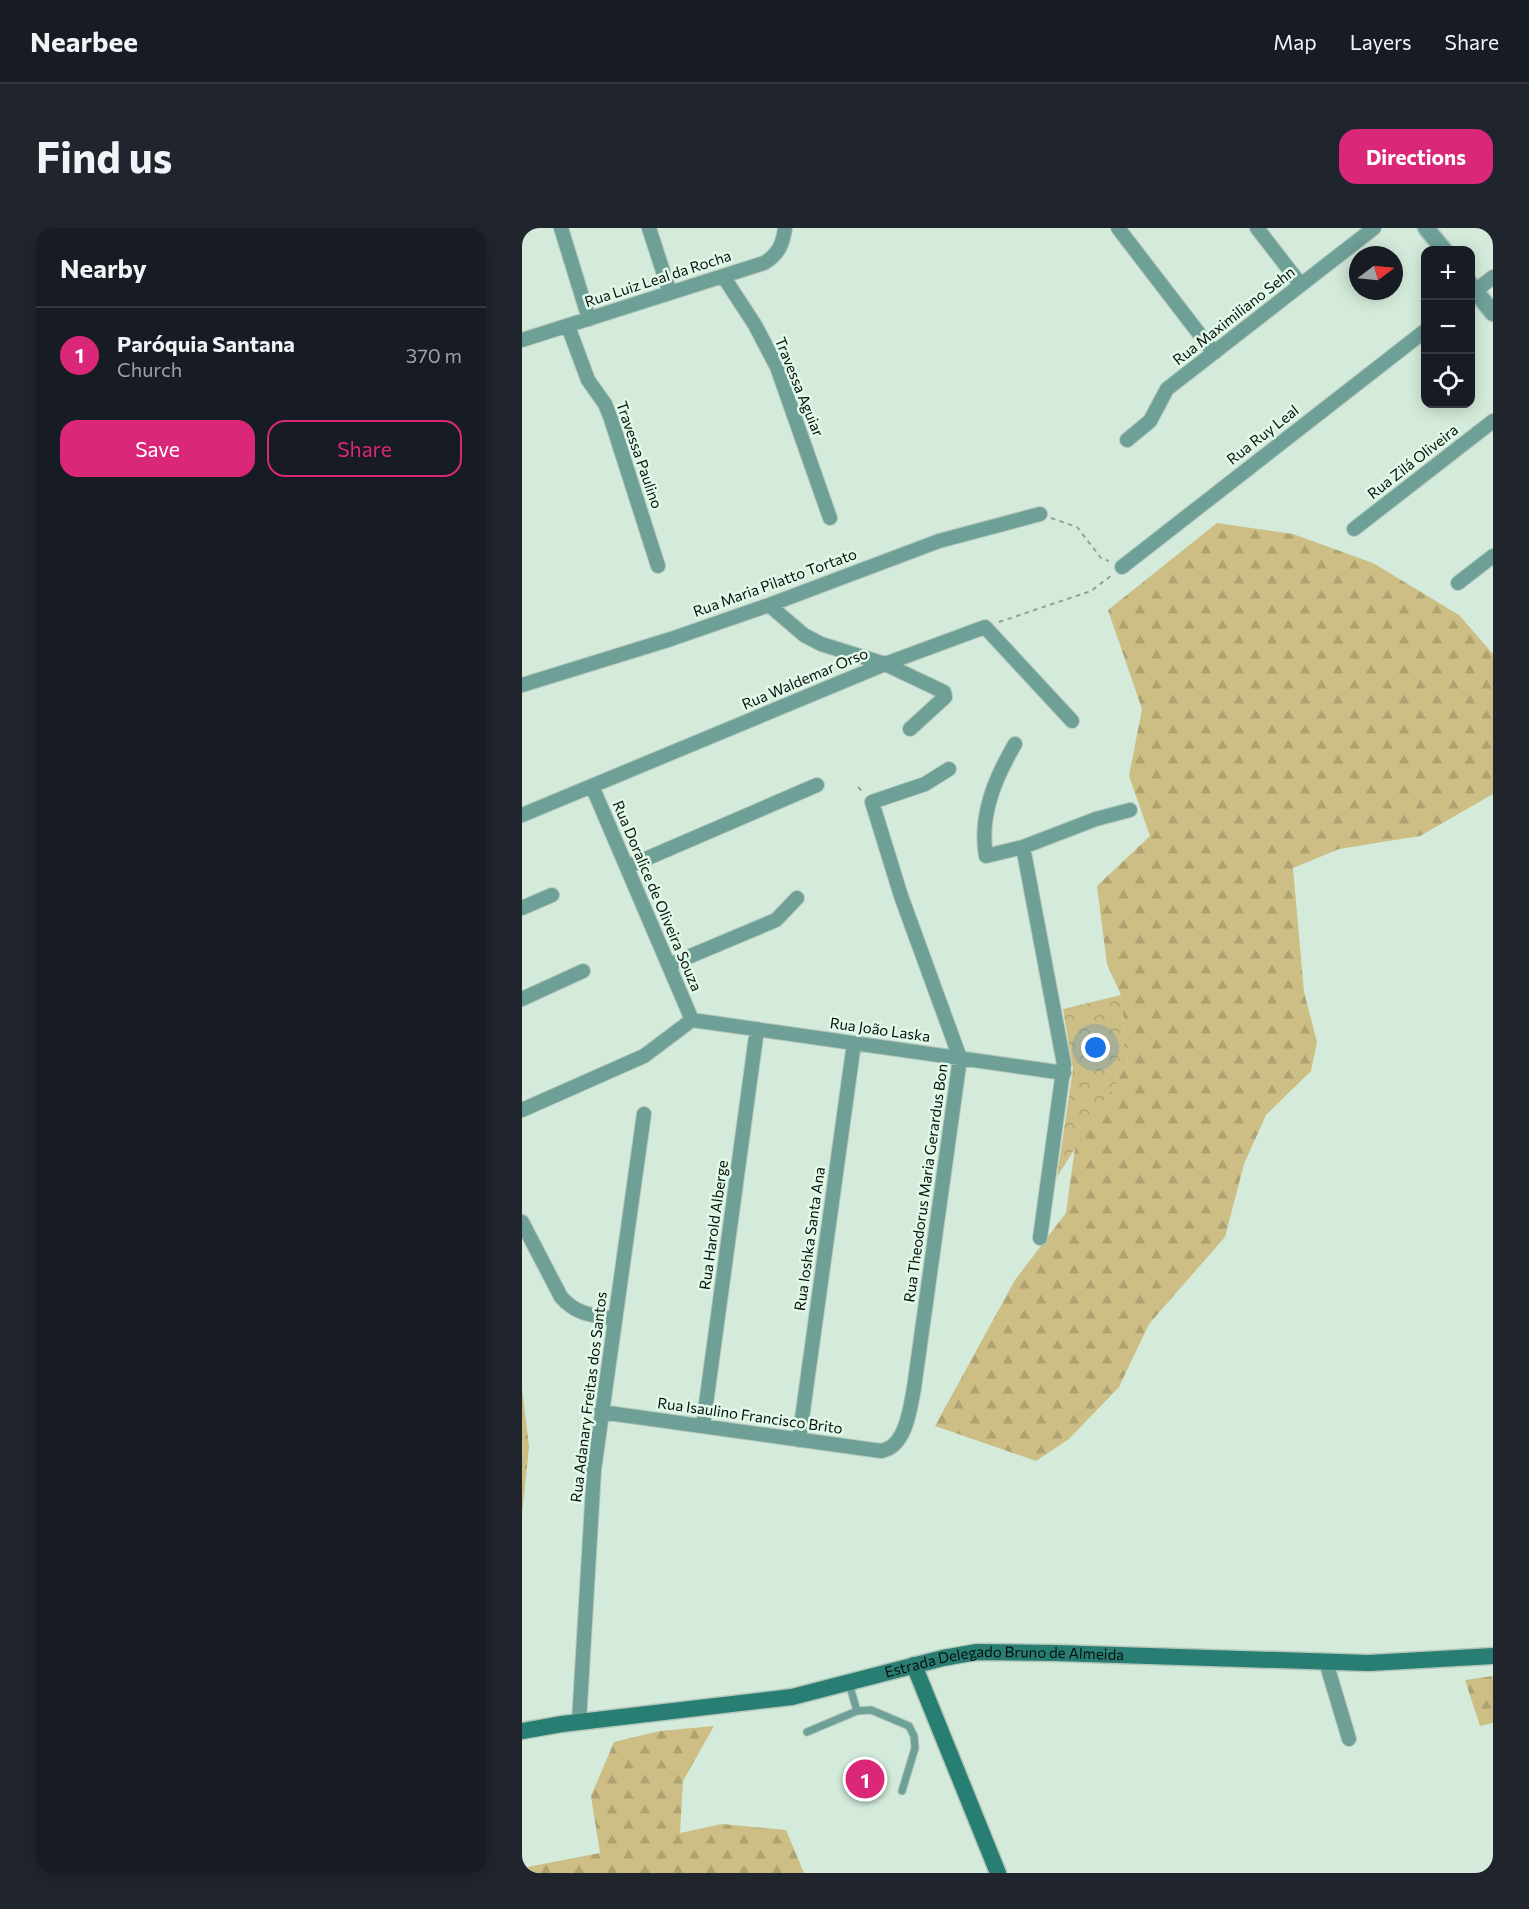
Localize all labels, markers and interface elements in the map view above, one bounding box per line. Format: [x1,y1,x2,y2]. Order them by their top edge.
text: Nearbee [30,24,138,58]
text: Map [1273,29,1317,54]
text: Layers [1350,29,1412,54]
text: Share [1445,29,1499,54]
button: Directions [1339,129,1493,184]
text: Find us [36,130,172,182]
street label: Rua Luiz Leal da Rocha [582,246,733,310]
north arrow [1349,246,1403,300]
map controls [1421,246,1475,408]
button: + [1421,246,1475,300]
text: Nearby [60,252,147,283]
street label: Rua Maximiliano Sehn [1169,262,1298,368]
button: − [1421,300,1475,354]
text: Paróquia Santana [117,330,295,357]
street label: Travessa Aguiar [772,334,828,439]
text: 1 [75,343,84,367]
text: 370 m [406,343,462,367]
button: locate [1421,354,1475,408]
text: Church [117,357,182,381]
street label: Travessa Paulino [613,399,667,511]
street label: Rua Ruy Leal [1223,401,1302,468]
button: Save [60,420,255,477]
button: Share [267,420,462,477]
street label: Rua Zilá Oliveira [1363,420,1461,502]
street label: Rua Maria Pilatto Tortato [690,544,859,620]
street label: Rua Waldemar Orso [739,643,870,713]
street label: Rua Doralice de Oliveira Souza [610,798,706,994]
street label: Rua João Laska [829,1013,932,1045]
your location [1081,1033,1110,1062]
street label: Rua Theodorus Maria Gerardus Bon [899,1062,951,1303]
street label: Rua Harold Alberge [695,1159,731,1291]
street label: Rua Ioshka Santa Ana [790,1166,828,1312]
street label: Rua Adanary Freitas dos Santos [566,1290,610,1503]
street label: Rua Isaulino Francisco Brito [656,1393,844,1437]
street label: Estrada Delegado Bruno de Almeida [882,1642,1124,1681]
pin: 1 [846,1756,884,1802]

